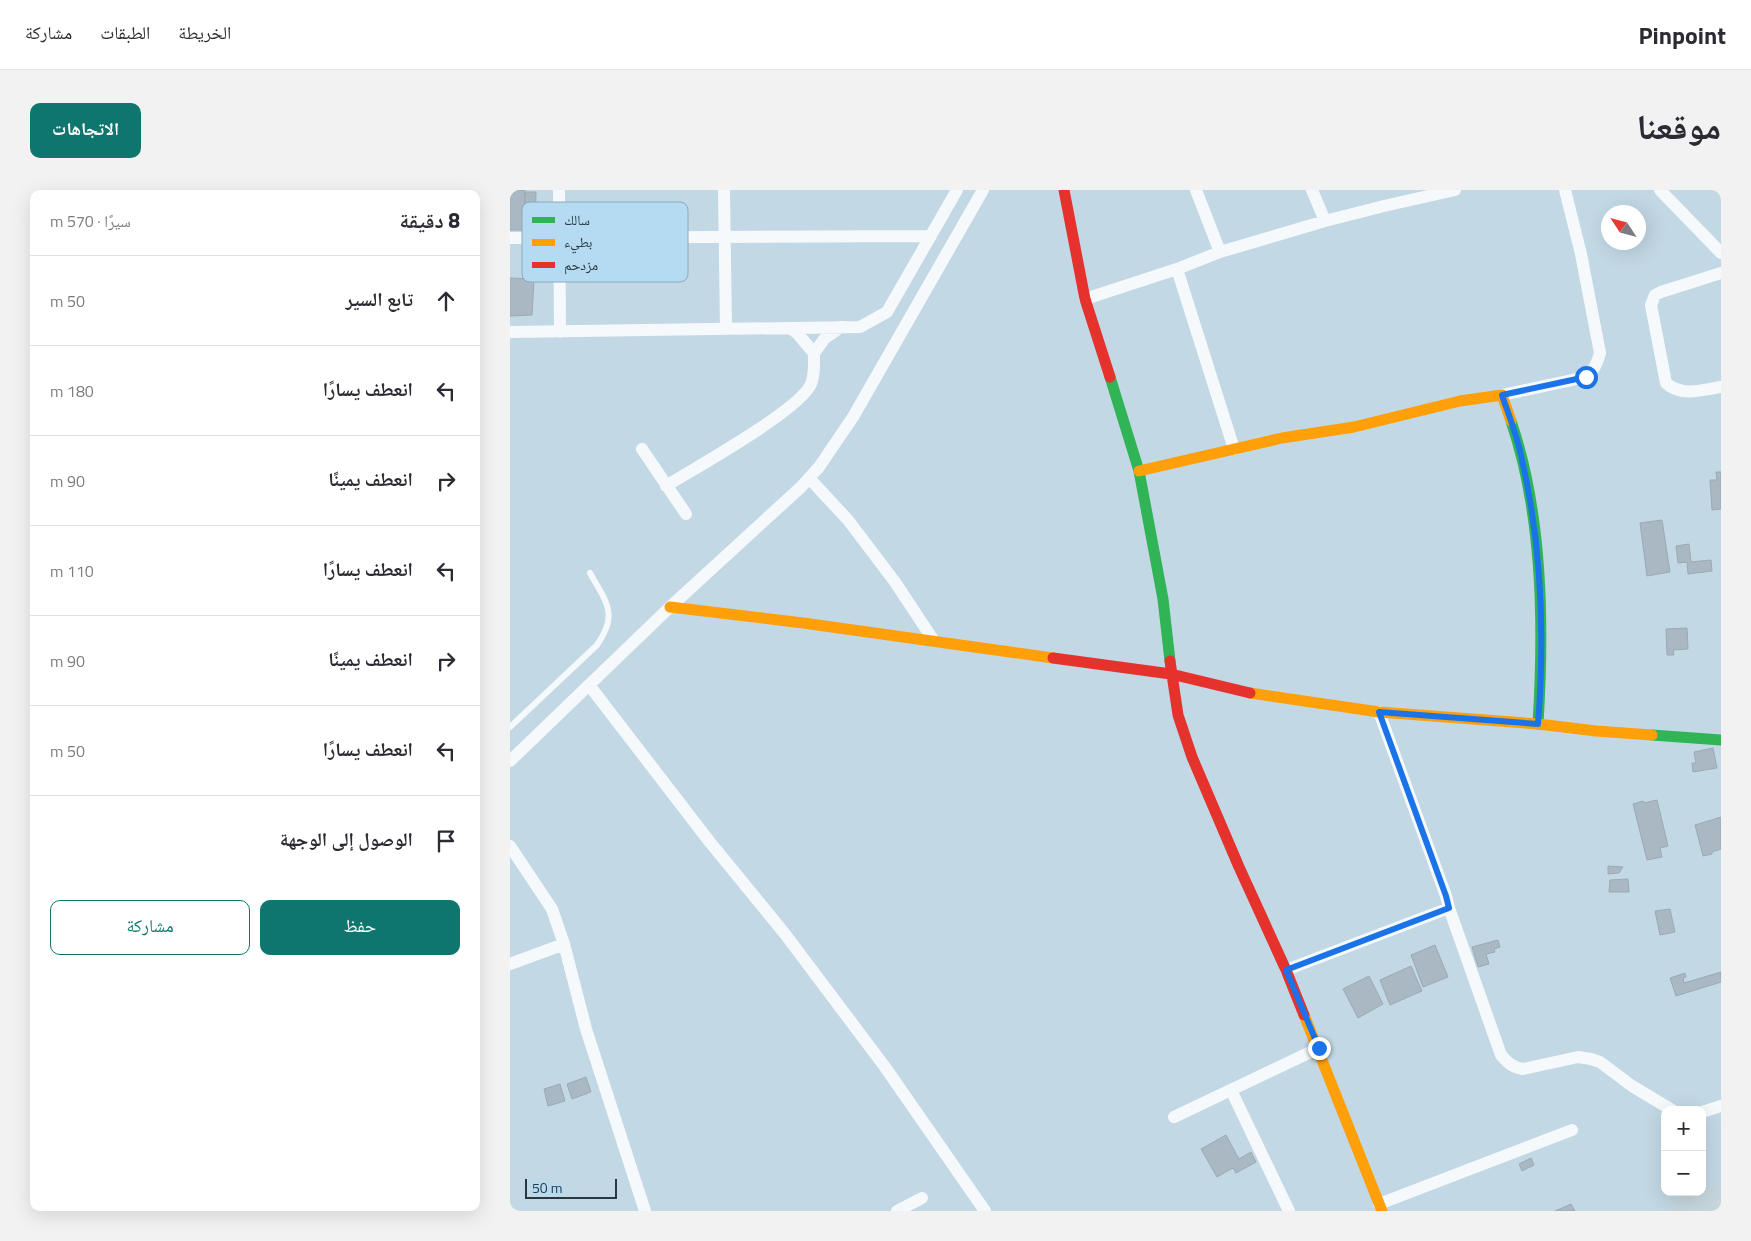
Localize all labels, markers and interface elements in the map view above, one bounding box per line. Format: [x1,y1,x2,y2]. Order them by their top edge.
text: Pinpoint [1638,17,1726,53]
text: مشاركة [25,19,72,46]
text: الطبقات [100,19,150,46]
text: الخريطة [178,19,231,46]
text: موقعنا [1636,99,1721,153]
button: الاتجاهات [30,103,141,158]
legend [522,202,688,282]
text: 8 دقيقة [400,204,460,236]
north arrow [1601,205,1646,250]
text: سيرًا · 570 m [50,209,131,233]
text: سالك [564,209,590,230]
text: بطيء [564,231,593,254]
text: مزدحم [564,254,598,275]
text: تابع السير [345,284,413,313]
icon: ahead [432,287,460,315]
text: 50 m [50,289,85,313]
route start [1575,366,1598,389]
text: انعطف يسارًا [323,374,413,403]
icon: left [432,377,460,405]
text: 180 m [50,379,94,403]
text: انعطف يمينًا [328,464,413,493]
icon: right [432,467,460,495]
text: 90 m [50,469,85,493]
text: انعطف يسارًا [323,554,413,583]
icon: left [432,557,460,585]
text: 110 m [50,559,94,583]
text: انعطف يمينًا [328,644,413,673]
icon: right [432,647,460,675]
text: 90 m [50,649,85,673]
text: انعطف يسارًا [323,734,413,763]
icon: left [432,737,460,765]
text: 50 m [50,739,85,763]
text: الوصول إلى الوجهة [280,824,413,853]
icon: arrive [432,827,460,855]
button: مشاركة [50,900,250,955]
button: حفظ [260,900,460,955]
route end [1308,1037,1331,1060]
map controls [1661,1106,1706,1196]
button: + [1661,1106,1706,1151]
button: − [1661,1151,1706,1196]
scale bar [525,1176,618,1199]
text: 50 m [532,1177,562,1198]

